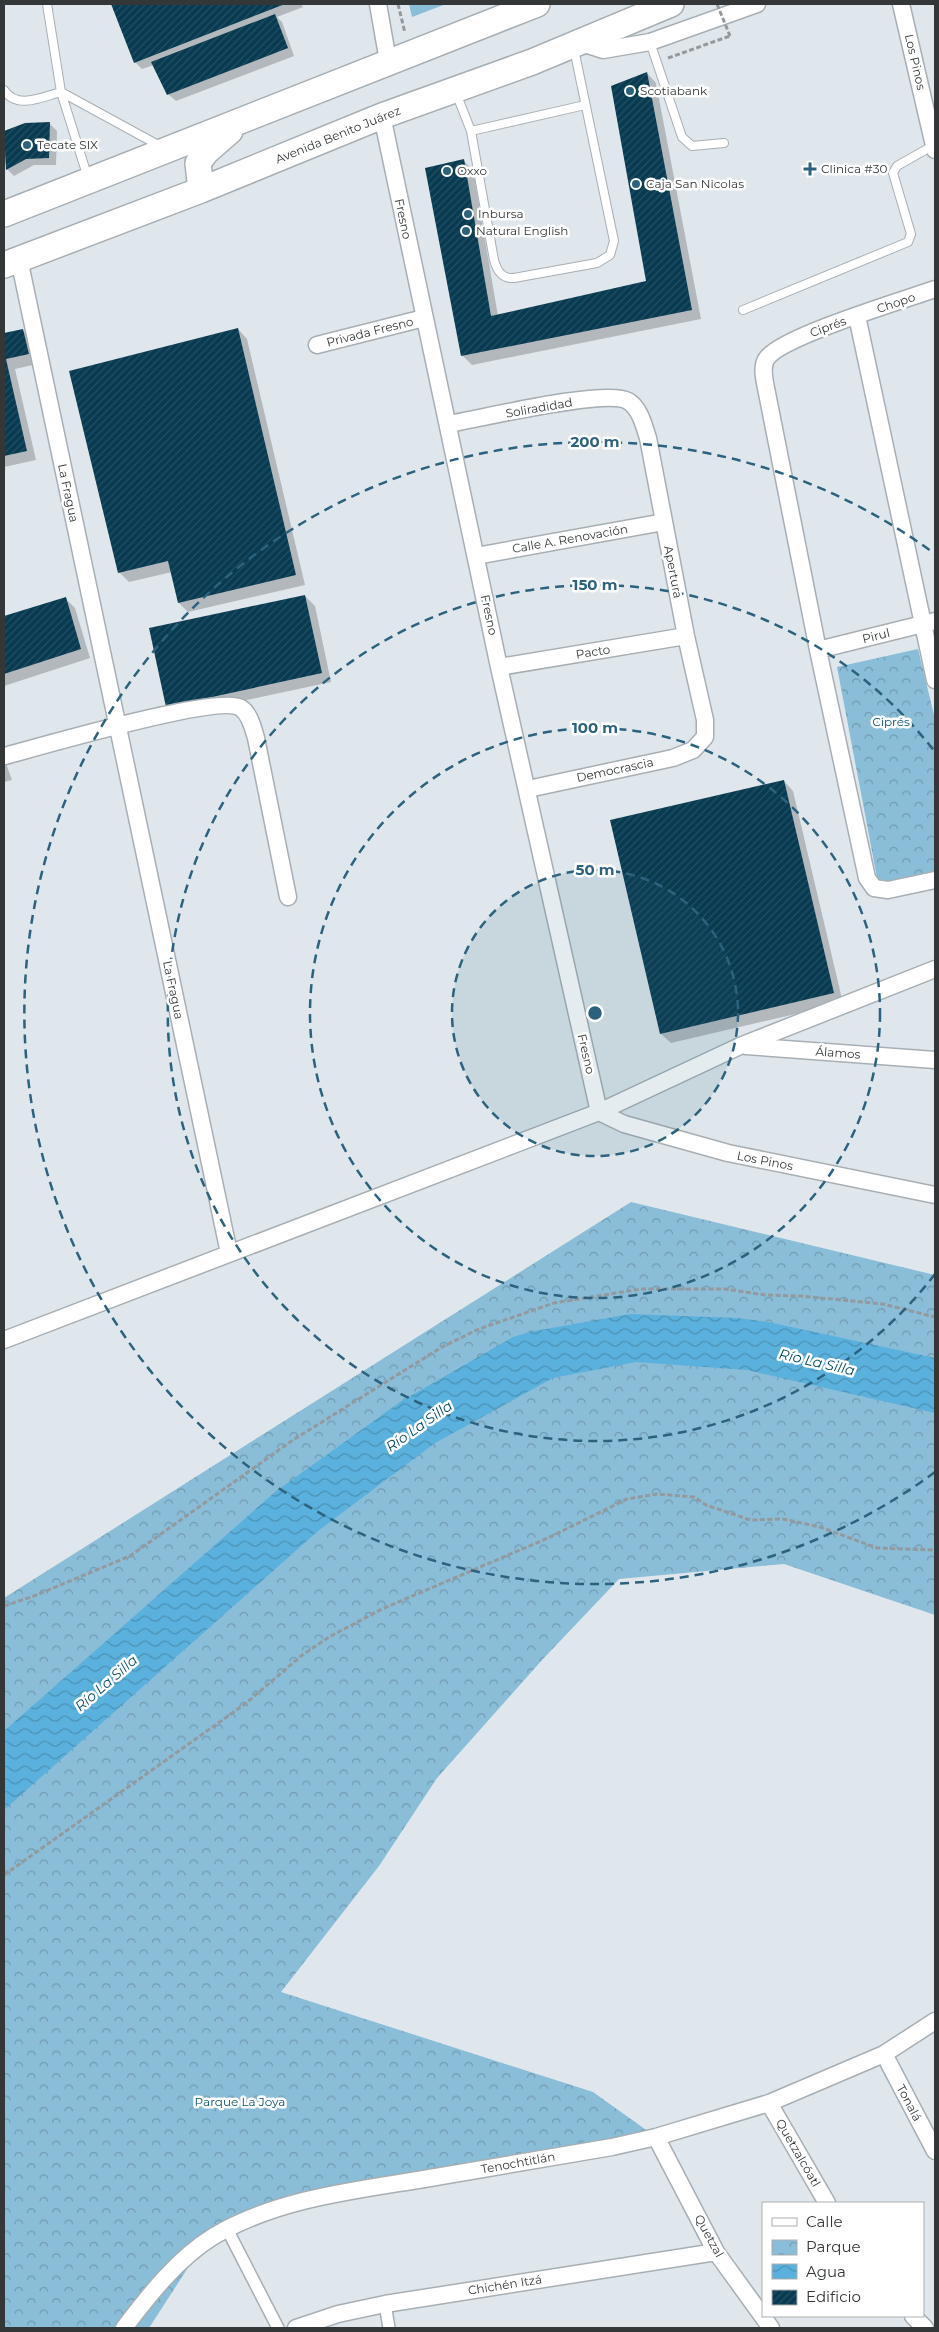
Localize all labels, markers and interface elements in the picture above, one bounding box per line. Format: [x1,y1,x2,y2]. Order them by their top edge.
street label: Los Pinos [902,33,929,91]
place label: Scotiabank [640,83,708,98]
marker: Scotiabank [624,85,636,97]
street label: Avenida Benito Juárez [273,103,403,167]
place label: Tecate SIX [37,137,98,152]
marker: Tecate SIX [21,139,33,151]
place label: Clinica #30 [821,161,887,176]
marker: Clinica #30 [803,162,817,176]
place label: Oxxo [457,163,487,178]
marker: Oxxo [441,165,453,177]
place label: Caja San Nicolas [646,176,744,191]
marker: Caja San Nicolas [630,178,642,190]
street label: Fresno [392,197,415,240]
place label: Inbursa [478,206,524,221]
marker: Inbursa [462,208,474,220]
place label: Natural English [476,223,568,238]
marker: Natural English [460,225,472,237]
street label: Chopo [875,289,917,316]
street label: Privada Fresno [325,313,415,350]
street label: Ciprés [808,313,848,340]
street label: Soliradidad [504,394,573,421]
text: 200 m [570,432,620,451]
street label: La Fragua [55,462,82,524]
street label: Calle A. Renovación [511,521,629,556]
street label: Apertura [661,544,686,600]
text: 150 m [573,575,617,594]
street label: Fresno [478,593,501,636]
street label: Pirul [861,625,891,646]
street label: Pacto [575,641,611,662]
park label: Ciprés [872,714,910,729]
text: 100 m [572,718,618,737]
street label: Democrascia [575,754,655,785]
text: 50 m [575,860,615,879]
street label: La Fragua [160,959,187,1021]
centre of rings [586,1004,604,1022]
street label: Fresno [575,1032,598,1075]
street label: Álamos [815,1043,861,1062]
street label: Los Pinos [736,1148,795,1173]
water label: Río La Silla [777,1345,857,1379]
water label: Río La Silla [382,1397,456,1455]
water label: Río La Silla [71,1651,141,1715]
street label: Tonalá [894,2082,925,2124]
park label: Parque La Joya [195,2094,285,2109]
street label: Quetzalcóatl [773,2116,824,2189]
street label: Tenochtitlán [480,2149,556,2176]
legend [762,2202,924,2317]
street label: Quetzal [692,2212,727,2260]
text: Calle [806,2212,843,2231]
text: Parque [806,2237,861,2256]
text: Agua [806,2262,846,2281]
street label: Chichén Itzá [467,2271,543,2298]
text: Edificio [806,2287,861,2306]

